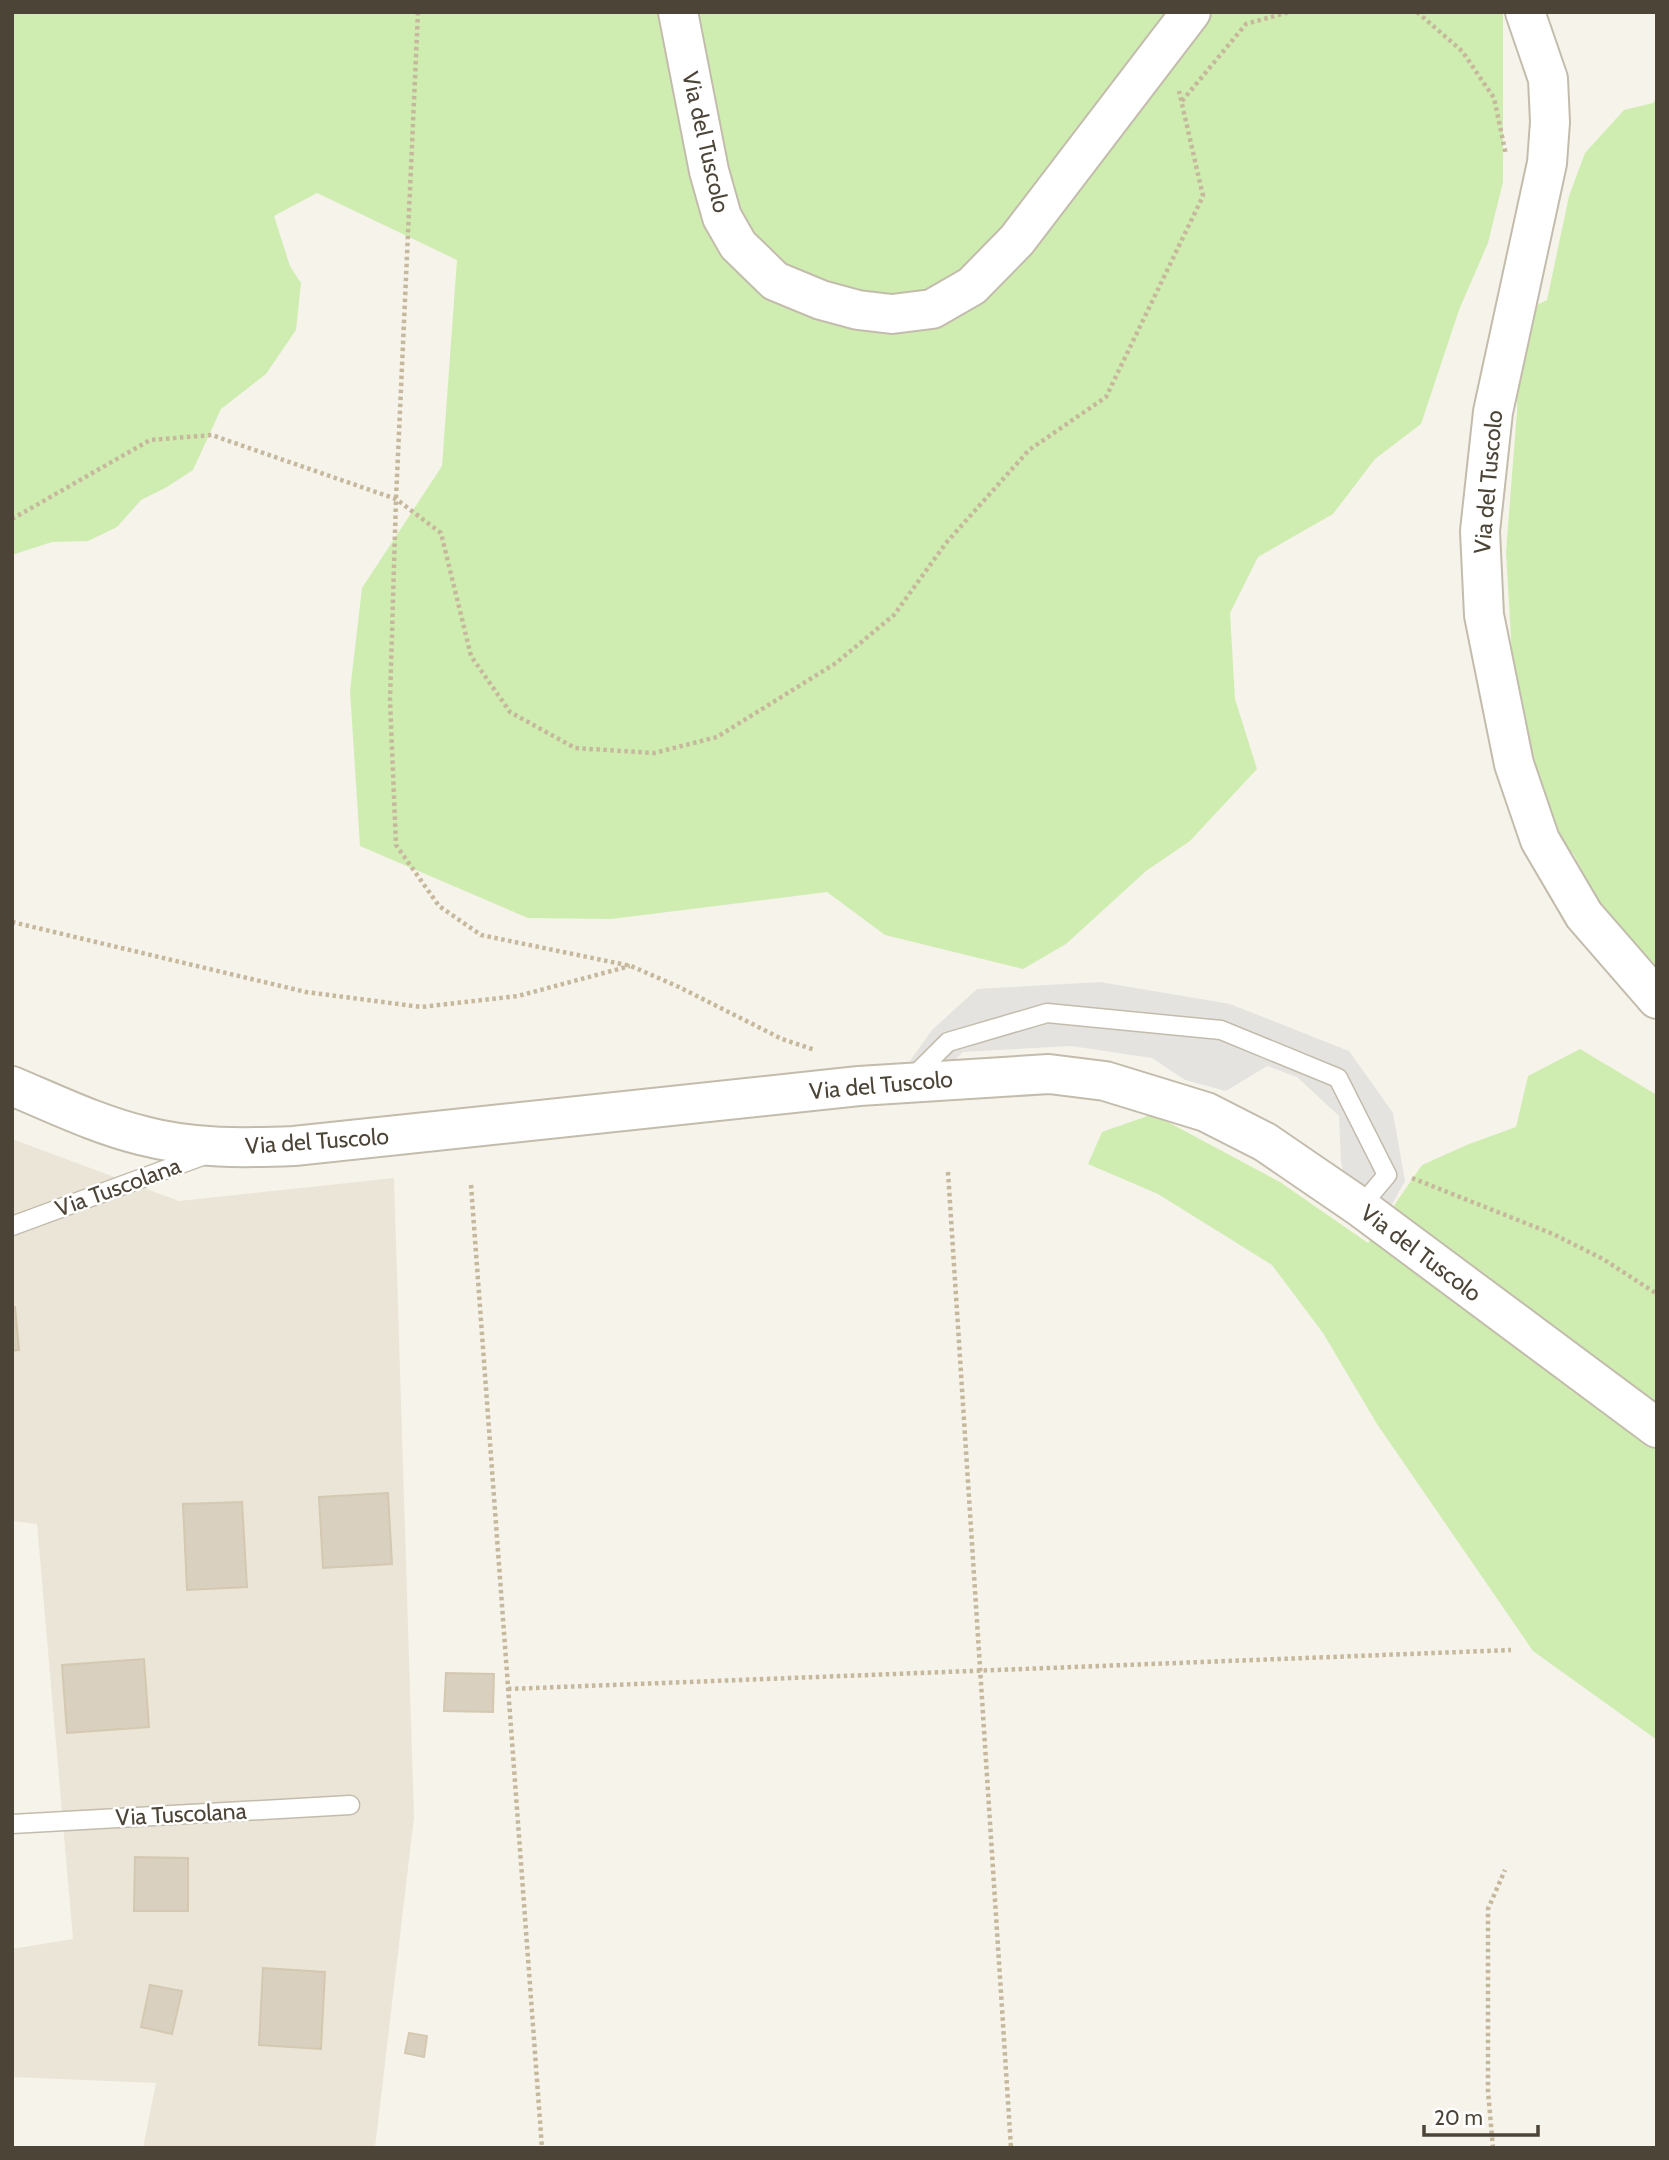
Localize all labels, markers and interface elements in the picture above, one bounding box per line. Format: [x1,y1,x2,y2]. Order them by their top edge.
street label: Via del Tuscolo [676,69,736,215]
street label: Via del Tuscolo [1468,409,1508,555]
street label: Via del Tuscolo [808,1065,954,1105]
street label: Via del Tuscolo [244,1122,390,1160]
street label: Via Tuscolana [52,1151,184,1223]
street label: Via del Tuscolo [1355,1198,1487,1308]
street label: Via Tuscolana [115,1797,247,1831]
scale bar [1424,2094,1538,2138]
text: 20 m [1434,2105,1483,2130]

